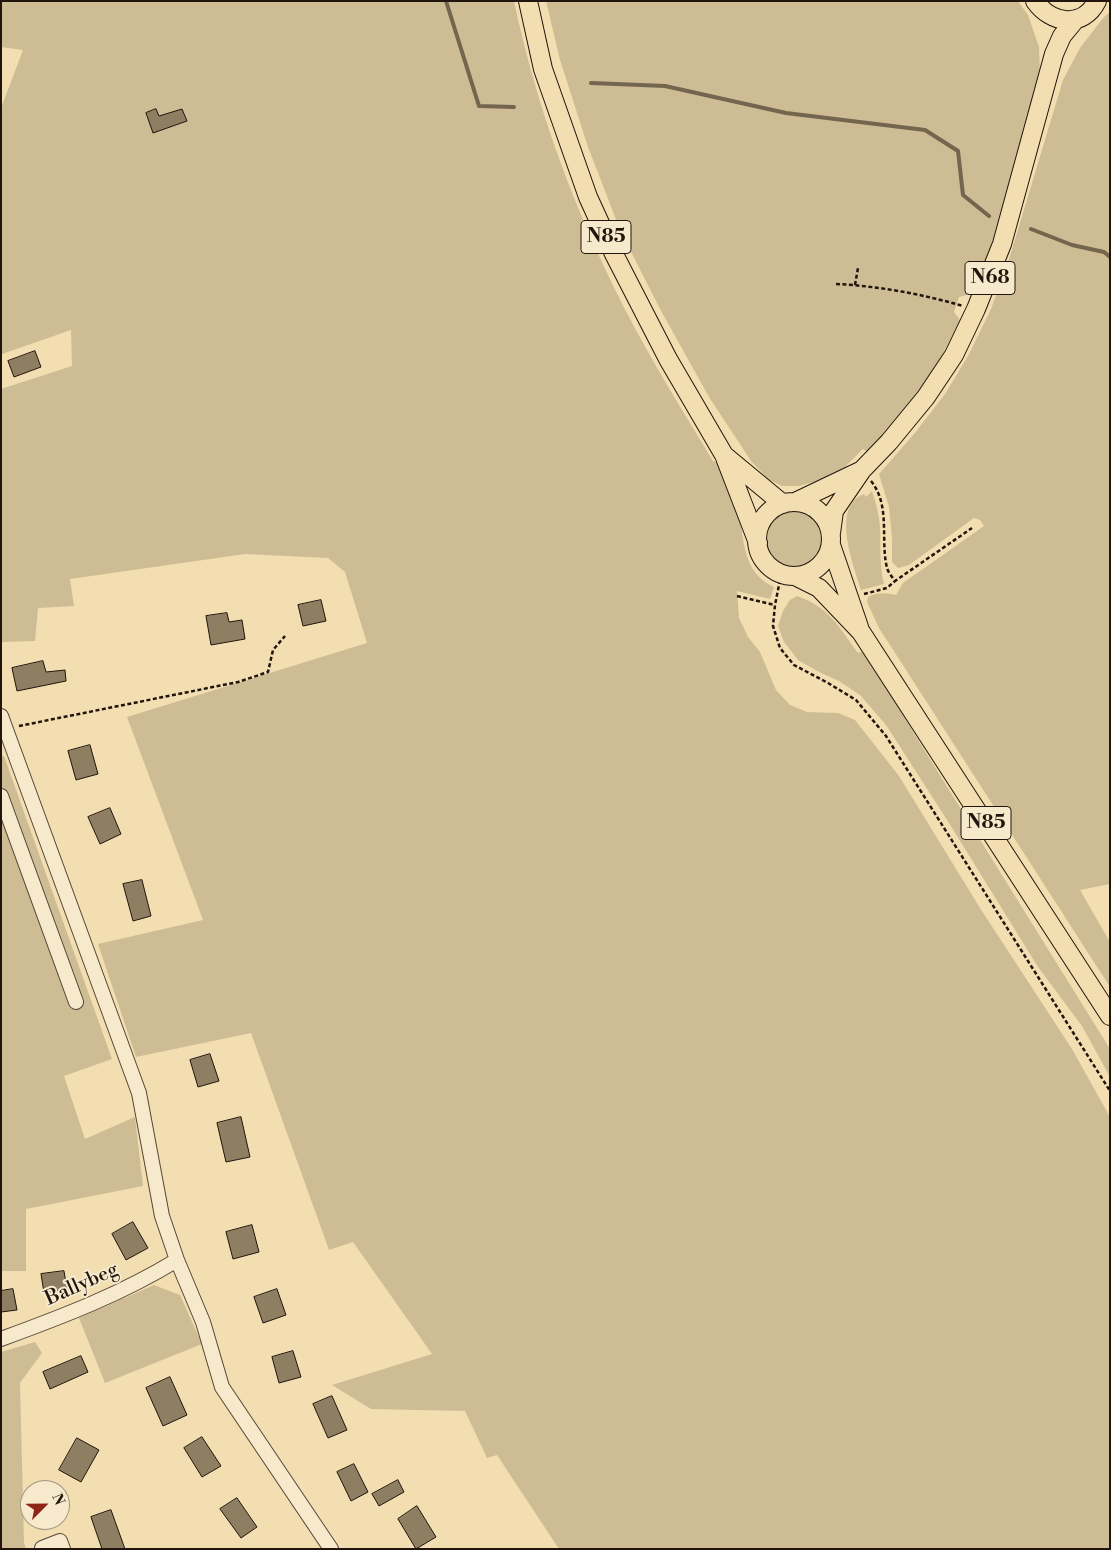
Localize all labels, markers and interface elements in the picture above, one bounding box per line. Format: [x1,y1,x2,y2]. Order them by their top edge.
road number: N85 [581,220,631,253]
road number: N68 [965,262,1015,294]
road number: N85 [961,806,1011,840]
street label: Ballybeg [42,1258,122,1312]
north arrow [20,1480,70,1530]
text: N [47,1491,68,1508]

